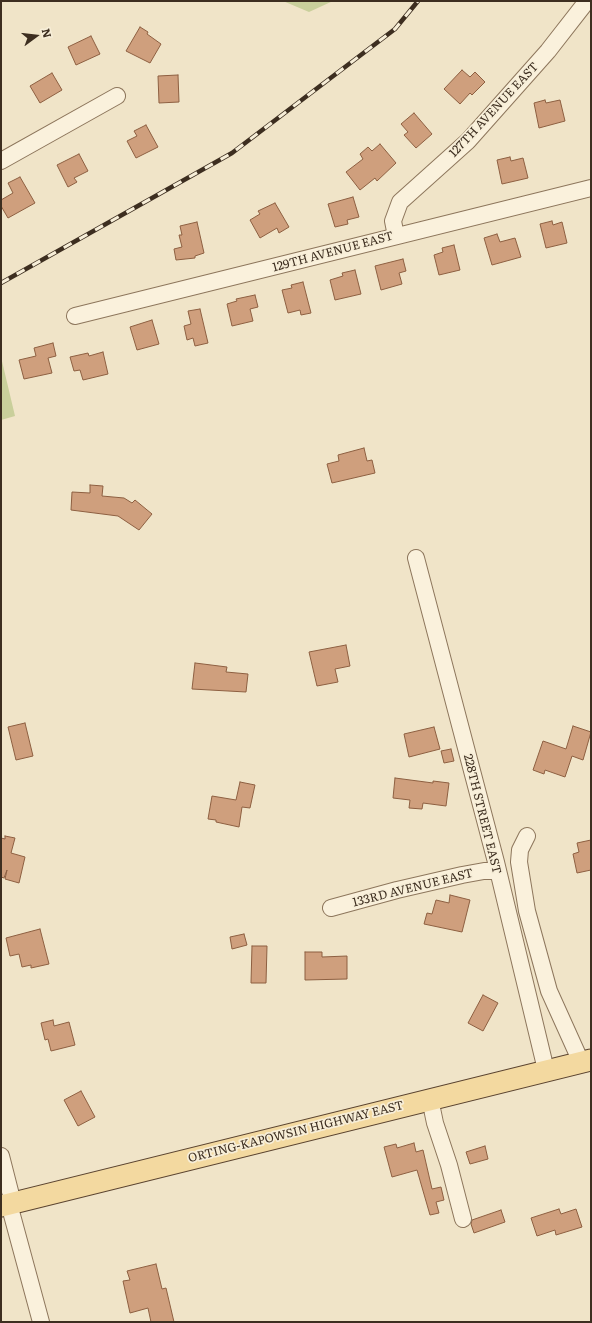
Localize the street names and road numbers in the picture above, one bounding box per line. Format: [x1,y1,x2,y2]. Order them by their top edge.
street label: 127TH AVENUE EAST [446,60,542,160]
street label: 129TH AVENUE EAST [271,229,395,275]
street label: 228TH STREET EAST [460,753,504,875]
street label: 133RD AVENUE EAST [351,866,475,910]
street label: ORTING-KAPOWSIN HIGHWAY EAST [187,1098,405,1166]

